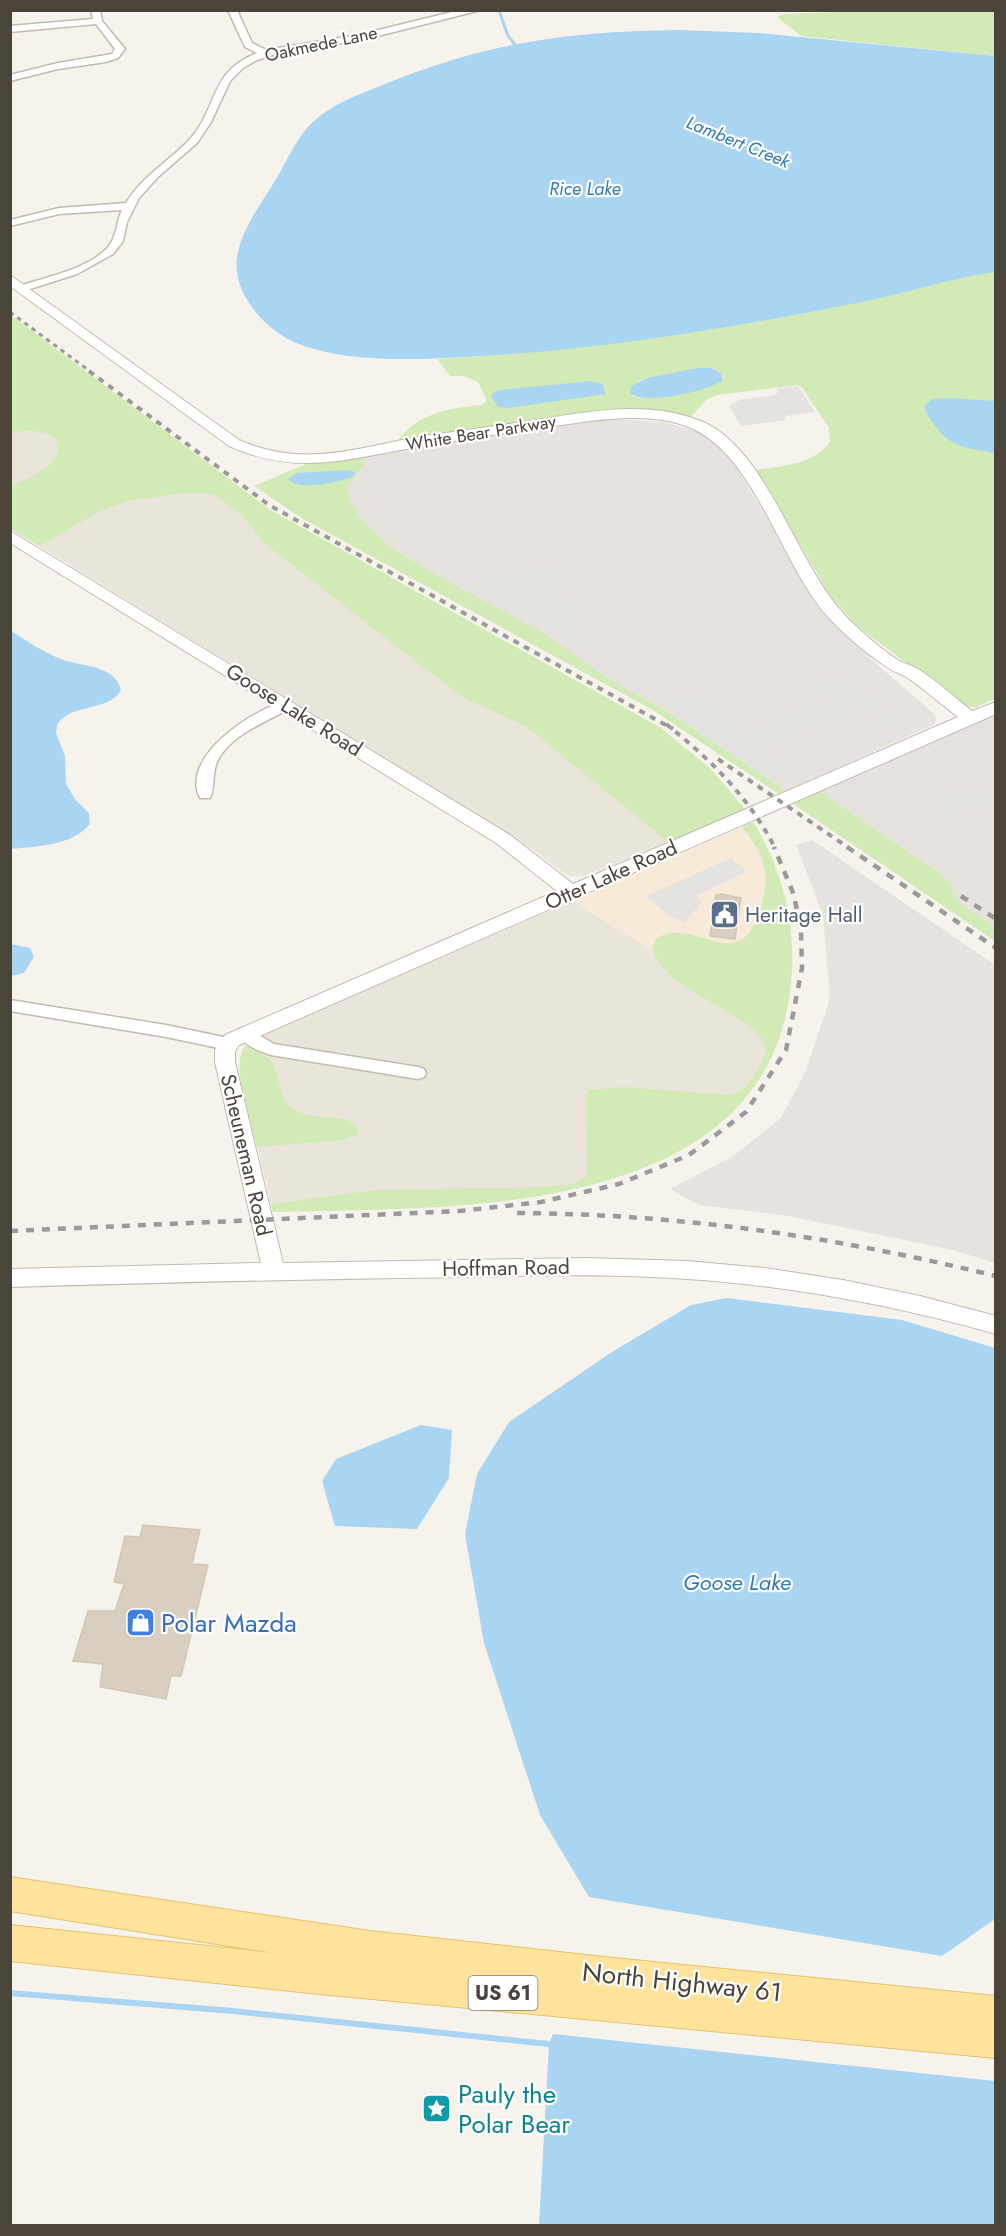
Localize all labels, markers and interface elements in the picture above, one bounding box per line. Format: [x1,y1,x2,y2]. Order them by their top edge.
street label: Oakmede Lane [262,19,380,69]
water label: Lambert Creek [682,109,795,175]
water label: Rice Lake [549,176,621,202]
street label: White Bear Parkway [404,408,558,458]
street label: Goose Lake Road [220,656,368,764]
street label: Otter Lake Road [540,832,682,918]
public building icon: Heritage Hall [708,899,740,931]
place label: Heritage Hall [745,900,863,930]
street label: Scheuneman Road [213,1071,279,1239]
street label: Hoffman Road [442,1252,570,1284]
water label: Goose Lake [683,1566,791,1598]
place label: Polar Mazda [161,1604,297,1642]
shop icon: Polar Mazda [124,1607,156,1639]
street label: North Highway 61 [580,1953,784,2011]
road number: US 61 [468,1976,538,2010]
place label: Pauly the Polar Bear [458,2075,570,2143]
place icon: Pauly the Polar Bear [421,2093,453,2125]

